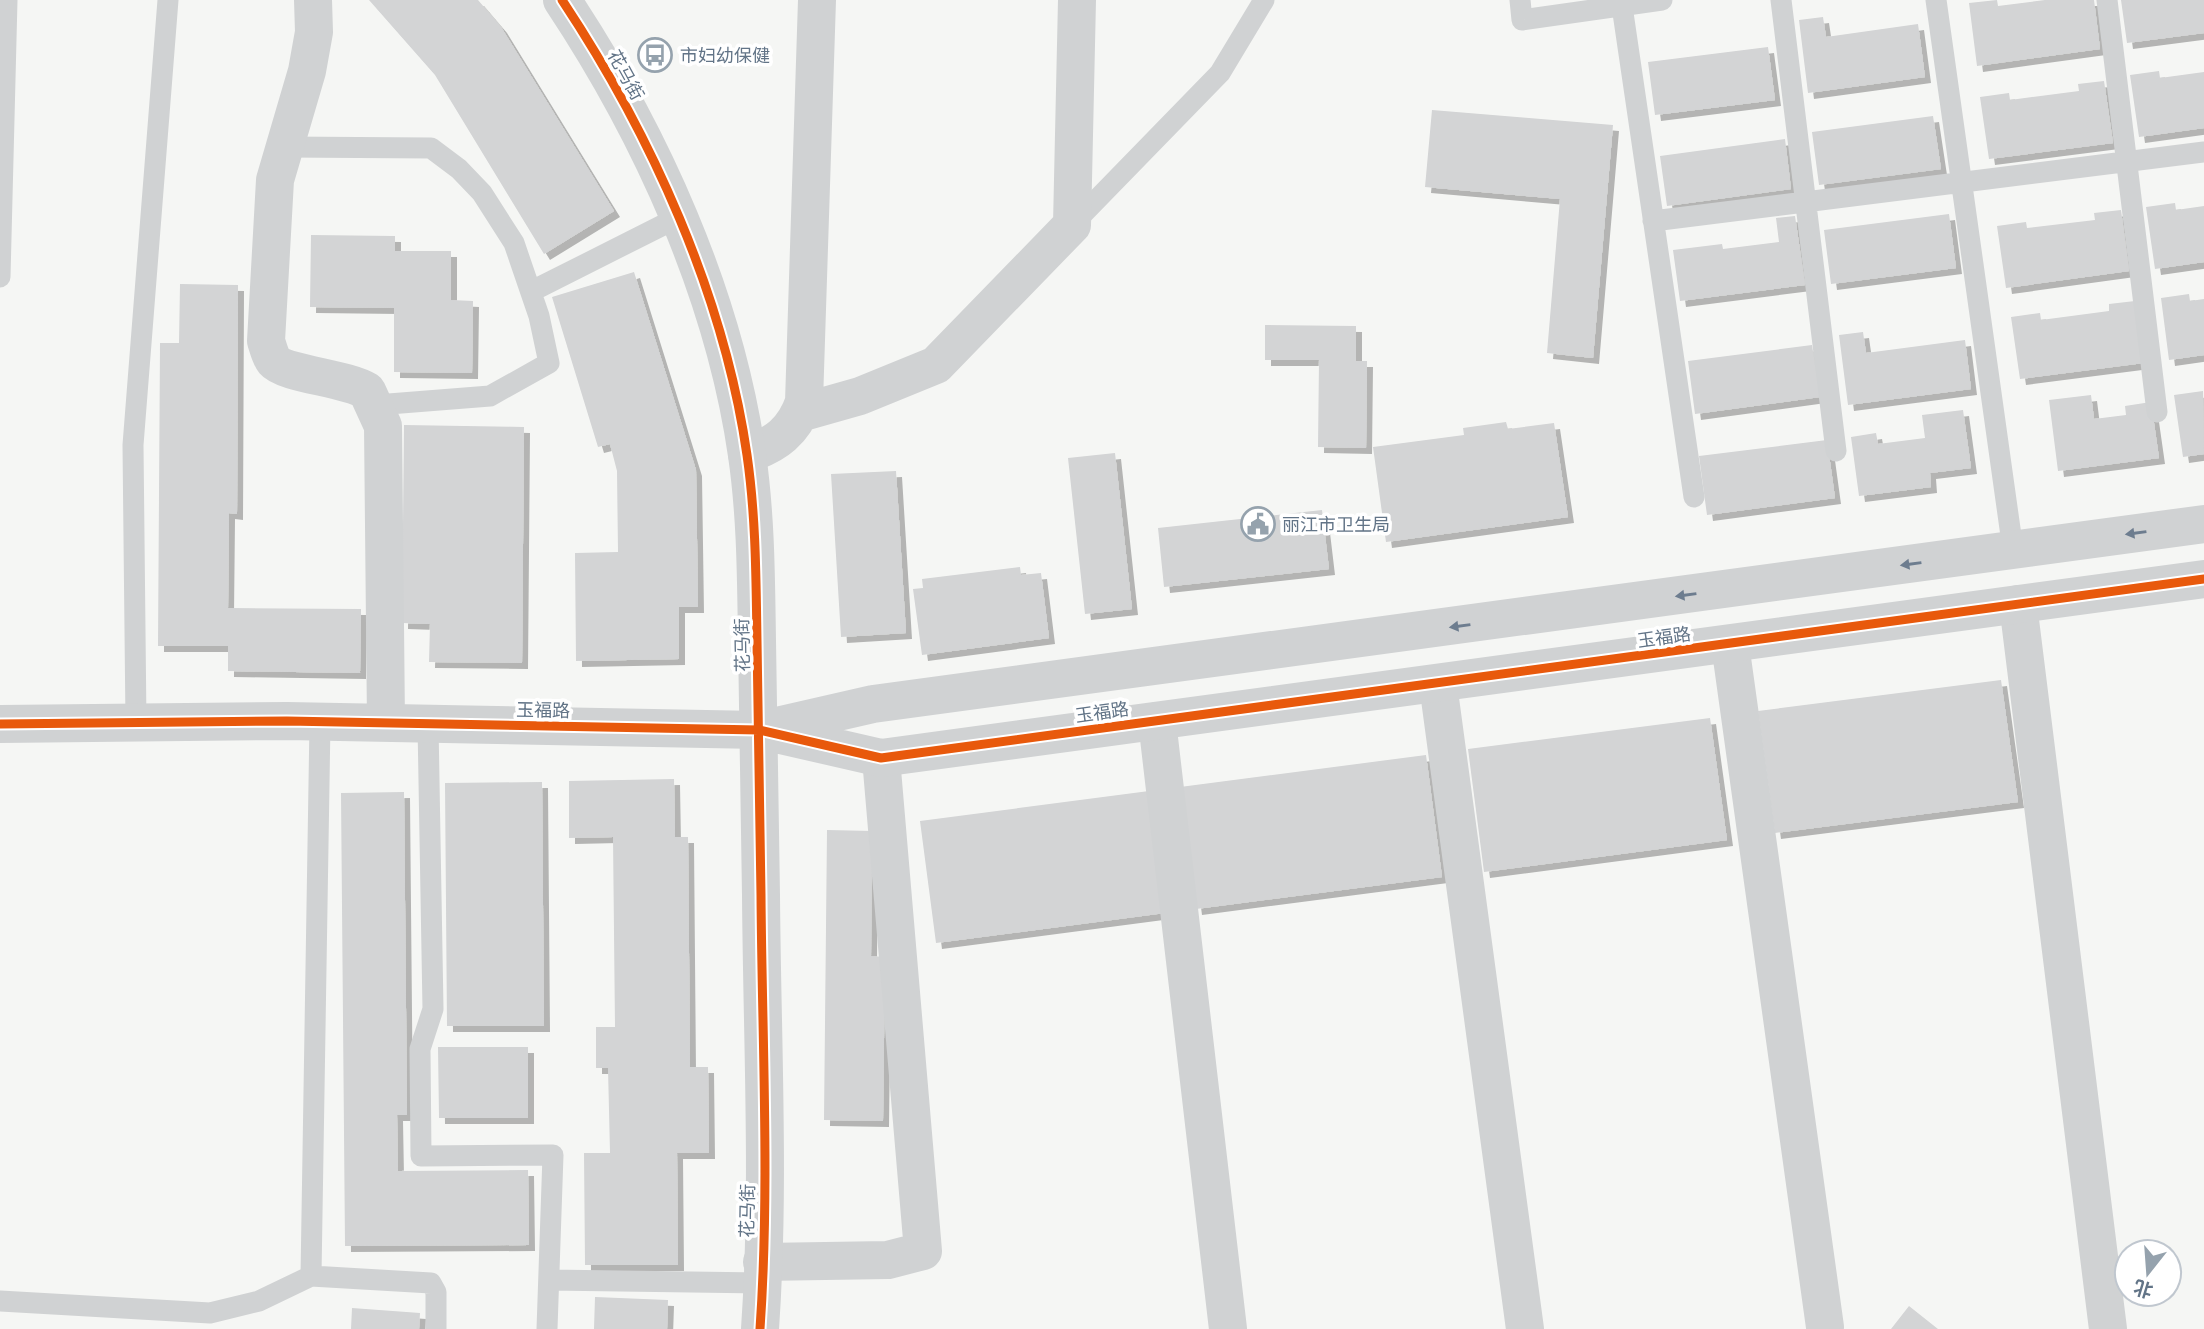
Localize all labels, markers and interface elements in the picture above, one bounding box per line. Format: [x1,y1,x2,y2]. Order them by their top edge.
bus stop icon: 市妇幼保健 [636,36,674,74]
place label: 市妇幼保健 [680,42,770,69]
street label: 花马街 [601,45,651,105]
public building icon: 丽江市卫生局 [1239,505,1277,543]
place label: 丽江市卫生局 [1282,511,1390,538]
one-way arrow [2125,528,2147,539]
one-way arrow [1900,559,1922,570]
one-way arrow [1675,590,1697,601]
street label: 花马街 [728,618,756,672]
street label: 玉福路 [1635,620,1693,654]
one-way arrow [1449,621,1471,632]
street label: 玉福路 [1073,695,1131,729]
street label: 玉福路 [516,696,570,724]
street label: 花马街 [733,1184,761,1238]
north arrow [2113,1238,2183,1308]
text: 北 [2130,1273,2156,1306]

